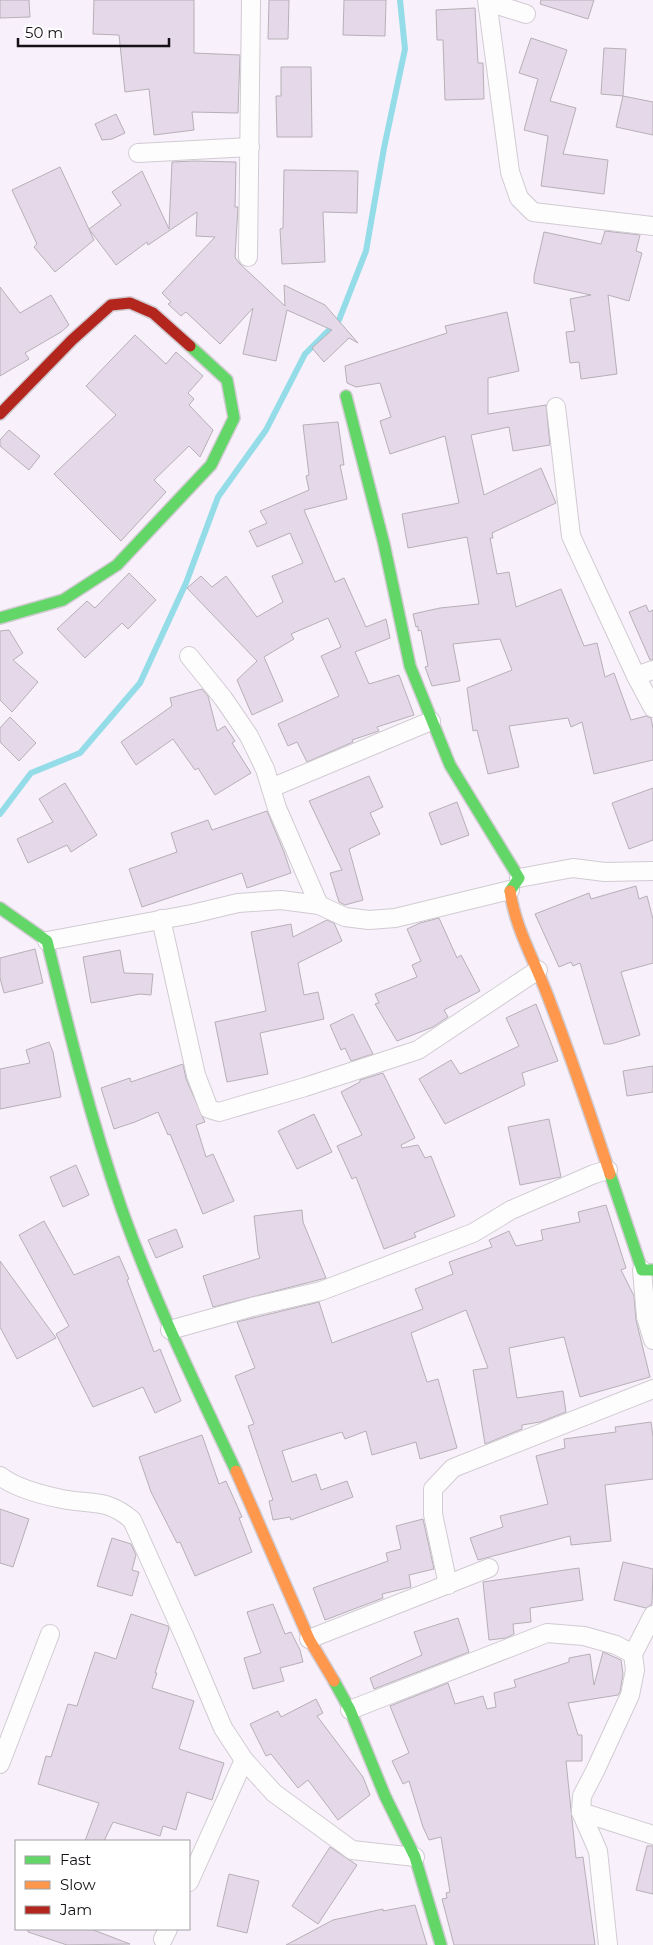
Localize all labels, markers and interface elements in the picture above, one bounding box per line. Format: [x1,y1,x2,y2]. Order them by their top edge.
scale bar [18,15,169,47]
text: 50 m [25,23,63,42]
legend [15,1840,190,1930]
text: Fast [60,1850,91,1869]
text: Slow [60,1875,96,1894]
text: Jam [59,1900,92,1919]

